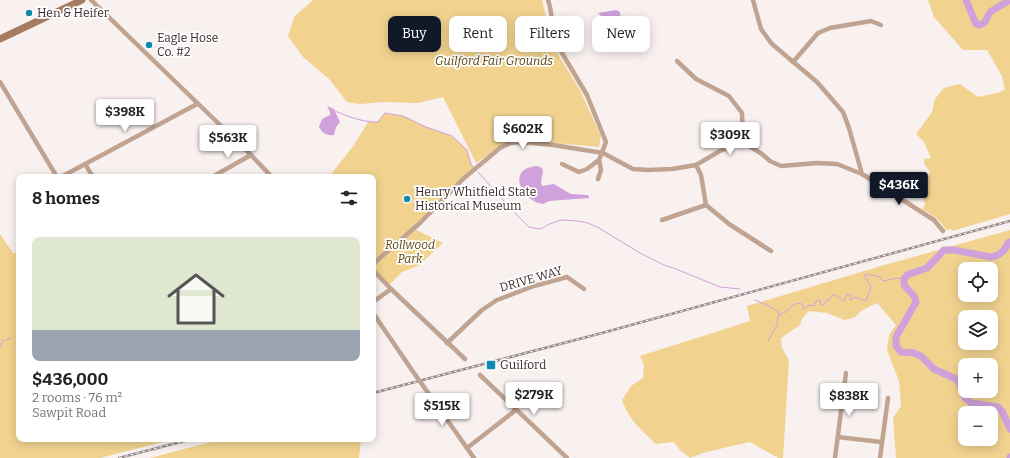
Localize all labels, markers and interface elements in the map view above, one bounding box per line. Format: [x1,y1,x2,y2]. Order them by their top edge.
place label: Hen & Heifer [37,6,110,20]
marker: Hen & Heifer [24,8,34,18]
chip: Buy [388,16,441,52]
chip: Rent [449,16,507,52]
chip: Filters [515,16,584,52]
chip: New [592,16,650,52]
place label: Eagle Hose Co. #2 [157,31,218,59]
marker: Eagle Hose Co. #2 [144,40,154,50]
park label: Guilford Fair Grounds [435,54,553,68]
pin: $398K [97,99,153,133]
text: $398K [105,104,145,119]
pin: $602K [495,116,551,150]
text: $602K [503,121,543,136]
pin: $309K [702,122,758,156]
pin: $563K [200,125,256,159]
text: $309K [710,127,750,142]
text: $563K [208,130,248,145]
pin: $436K [871,172,927,206]
text: $436K [879,177,919,192]
place label: Henry Whitfield State Historical Museum [415,185,536,213]
icon: filters [338,187,360,209]
text: 8 homes [32,188,100,209]
marker: Henry Whitfield State Historical Museum [402,194,412,204]
park label: Rollwood Park [385,238,435,266]
map controls [958,262,998,446]
button: locate [958,262,998,302]
icon: home [160,263,232,335]
street label: DRIVE WAY [498,263,564,295]
button: layers [958,310,998,350]
place label: Guilford [500,358,546,372]
button: + [958,358,998,398]
marker: Guilford [485,359,497,371]
text: $436,000 [32,369,108,390]
pin: $279K [506,382,562,416]
pin: $838K [821,383,877,417]
text: $279K [514,387,554,402]
text: $838K [829,388,869,403]
text: 2 rooms · 76 m² [32,390,122,405]
pin: $515K [414,393,470,427]
text: $515K [424,398,460,413]
text: Sawpit Road [32,405,106,420]
button: − [958,406,998,446]

